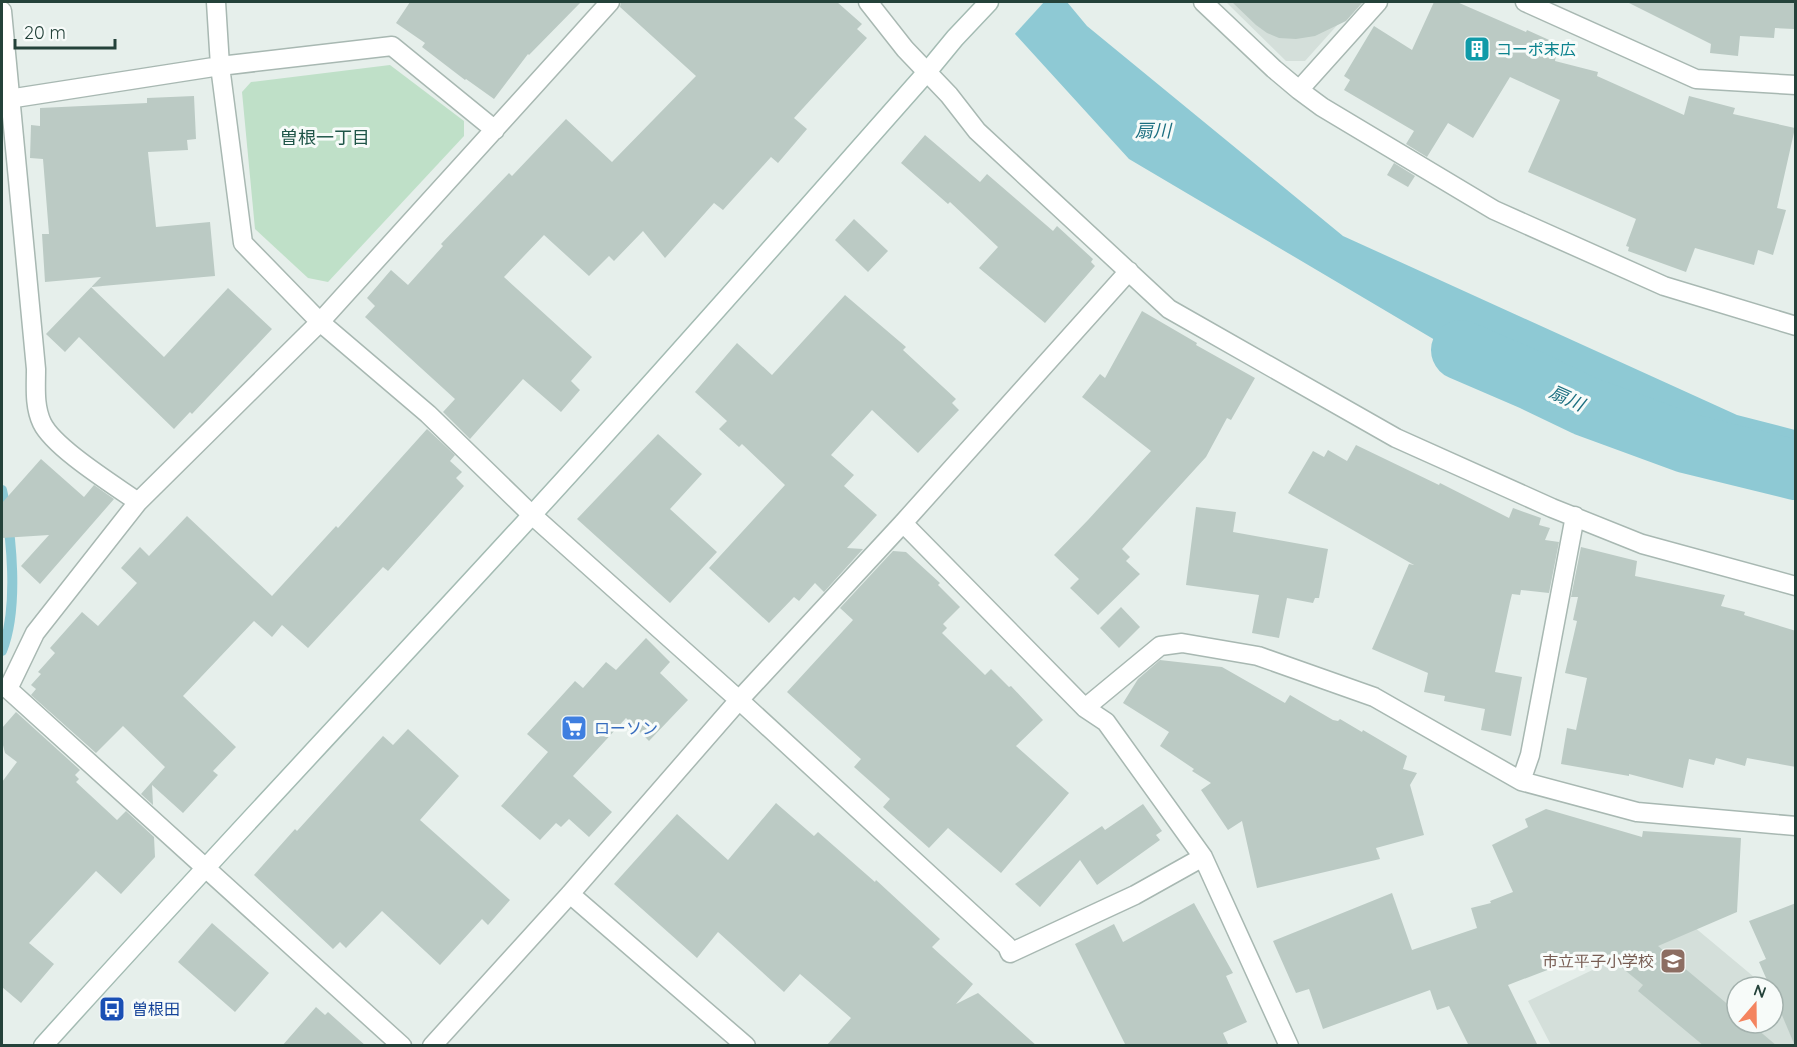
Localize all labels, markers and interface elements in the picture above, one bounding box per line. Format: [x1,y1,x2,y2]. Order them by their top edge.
scale bar [15,12,116,50]
text: 20 m [24,21,66,44]
building icon: コーポ末広 [1462,34,1492,64]
place label: コーポ末広 [1496,39,1576,59]
water label: 扇川 [1135,119,1173,142]
district label: 曽根一丁目 [280,126,370,149]
water label: 扇川 [1546,380,1590,417]
supermarket icon: ローソン [559,713,589,743]
place label: ローソン [594,718,658,738]
school or university icon: 市立平子小学校 [1658,946,1688,976]
place label: 市立平子小学校 [1542,951,1654,971]
north arrow [1725,975,1785,1035]
text: N [1751,979,1769,1002]
bus stop icon: 曽根田 [97,994,127,1024]
place label: 曽根田 [132,999,180,1019]

